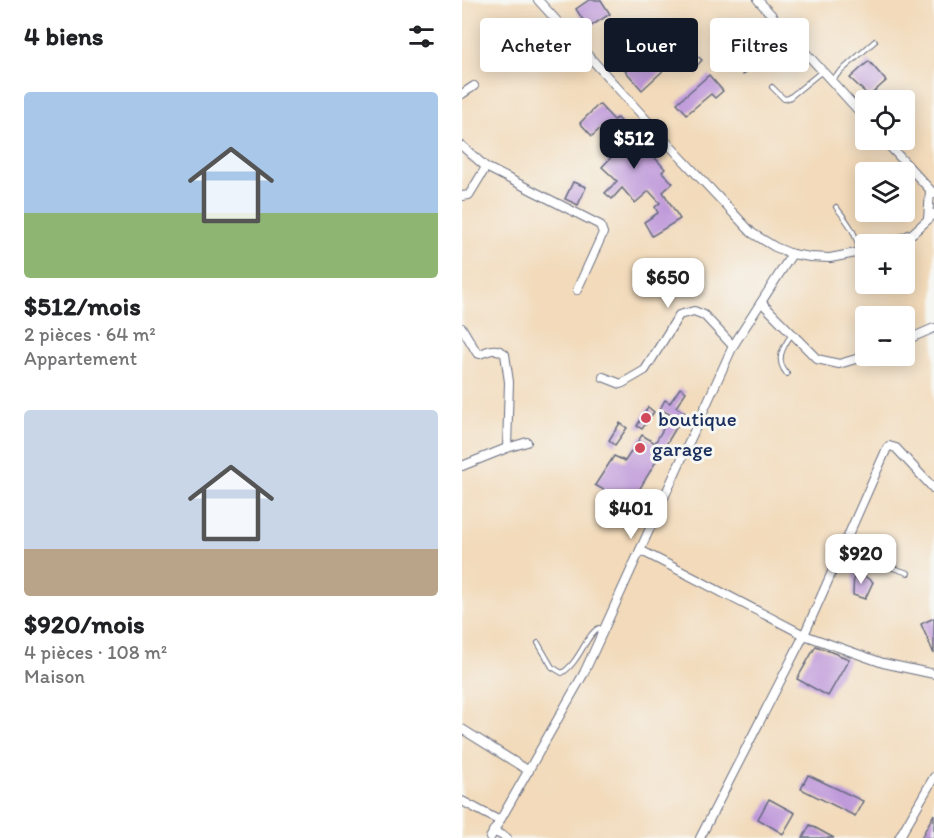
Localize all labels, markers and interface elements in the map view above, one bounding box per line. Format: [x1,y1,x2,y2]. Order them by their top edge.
chip: Acheter [480,18,592,72]
chip: Louer [604,18,698,72]
chip: Filtres [710,18,809,72]
text: 4 biens [24,20,104,52]
icon: filters [405,20,438,53]
map controls [855,90,915,366]
button: locate [855,90,915,150]
pin: $512 [598,119,670,170]
text: $512 [614,126,654,150]
icon: home [177,131,285,239]
button: layers [855,162,915,222]
button: + [855,234,915,294]
pin: $650 [632,258,704,309]
text: $650 [646,265,690,289]
text: $512/mois [24,290,141,322]
button: − [855,306,915,366]
text: 2 pièces · 64 m² [24,322,156,346]
text: Appartement [24,346,137,370]
place label: boutique [658,406,737,431]
marker: boutique [639,411,653,425]
place label: garage [652,436,713,461]
marker: garage [633,441,647,455]
icon: home [177,449,285,557]
pin: $401 [595,489,667,540]
text: $401 [609,496,653,520]
pin: $920 [825,534,897,585]
text: $920 [839,541,883,565]
text: $920/mois [24,608,145,640]
text: 4 pièces · 108 m² [24,640,167,664]
text: Maison [24,664,85,688]

